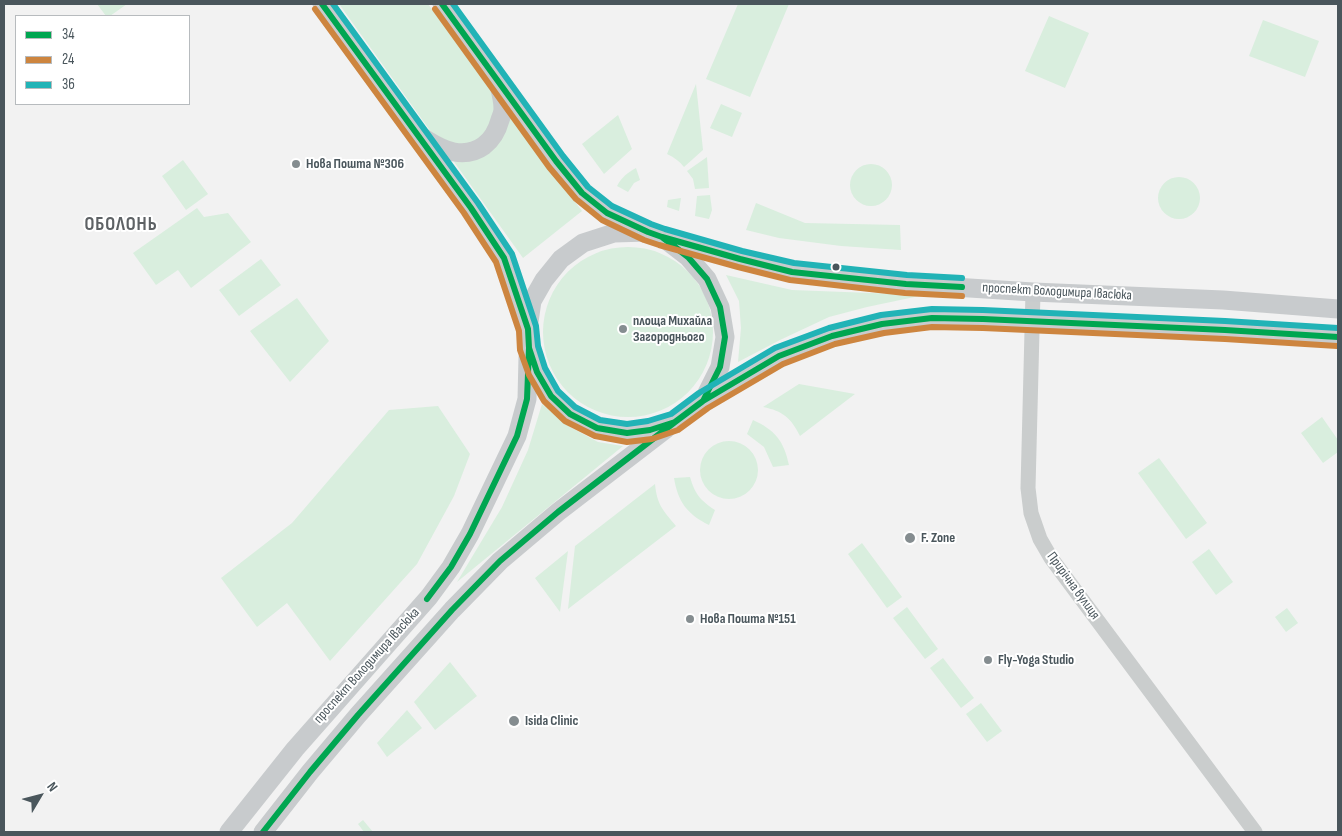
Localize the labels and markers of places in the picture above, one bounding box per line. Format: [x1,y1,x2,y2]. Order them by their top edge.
place label: Нова Пошта №306 [306,156,404,172]
marker: Нова Пошта №306 [290,158,302,170]
unlabelled marker [831,262,841,272]
place label: площа Михайла Загороднього [633,313,712,346]
marker: площа Михайла Загороднього [617,323,629,335]
place label: F. Zone [921,530,955,546]
marker: F. Zone [903,531,917,545]
place label: Нова Пошта №151 [700,611,796,627]
marker: Нова Пошта №151 [684,613,696,625]
place label: Fly-Yoga Studio [998,652,1074,668]
marker: Fly-Yoga Studio [982,654,994,666]
place label: Isida Clinic [525,713,578,729]
marker: Isida Clinic [507,714,521,728]

